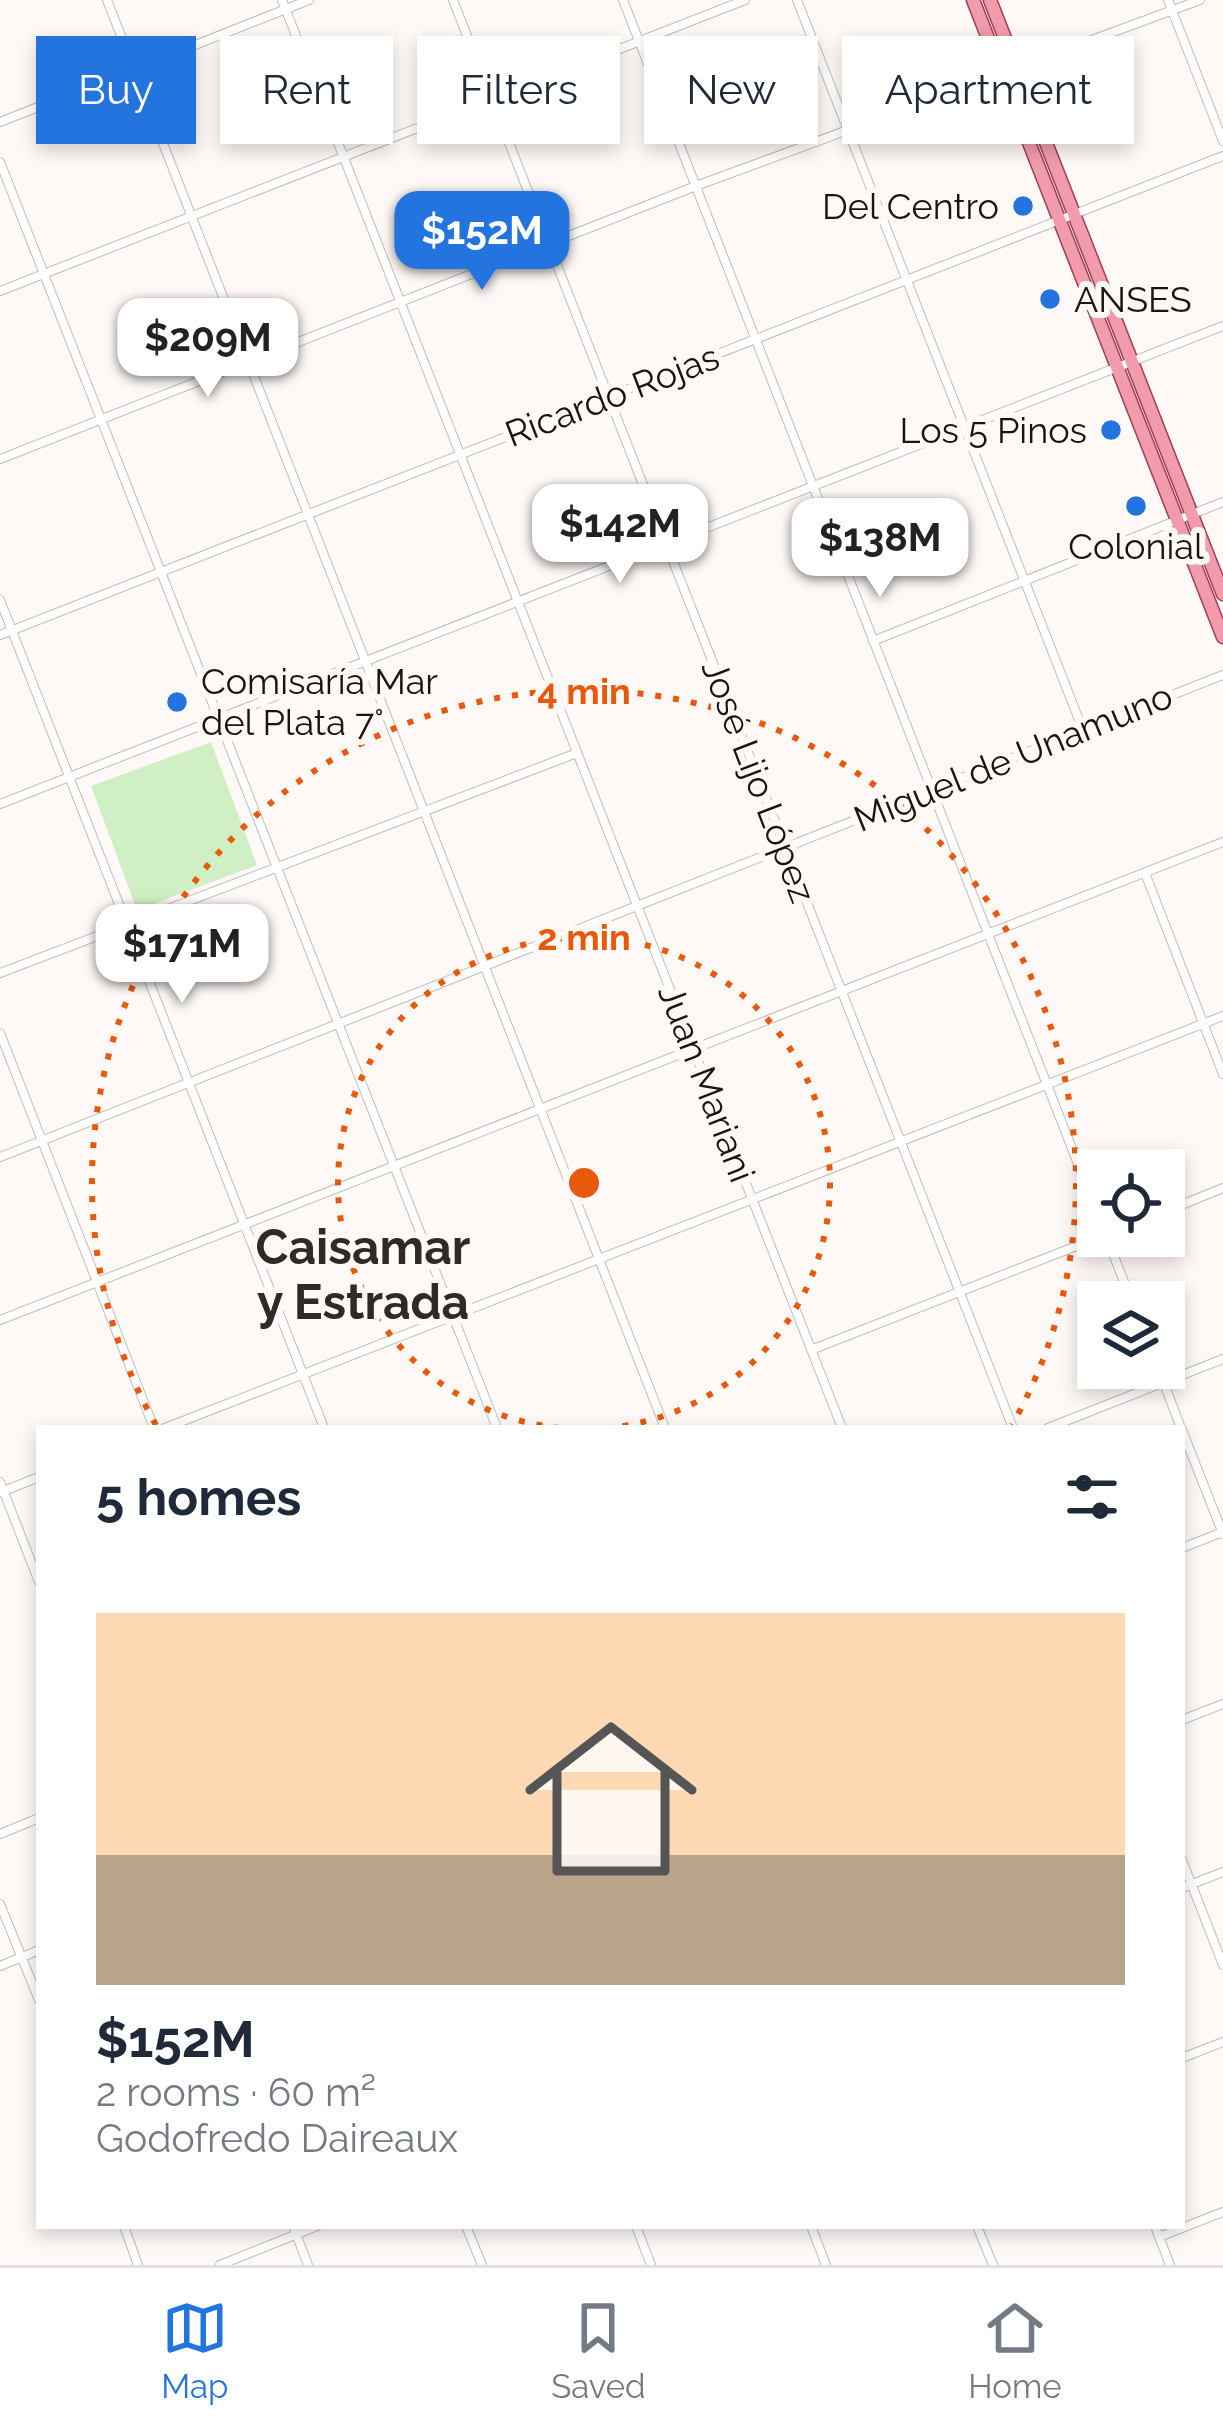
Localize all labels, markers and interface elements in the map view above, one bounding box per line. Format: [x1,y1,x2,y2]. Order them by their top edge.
chip: Buy [36,36,196,144]
chip: Rent [220,36,393,144]
chip: Filters [417,36,620,144]
chip: New [644,36,818,144]
chip: Apartment [842,36,1134,144]
place label: Del Centro [822,185,999,227]
pin: $152M [398,191,566,293]
marker: Del Centro [1010,193,1036,219]
text: $152M [421,207,543,253]
place label: ANSES [1074,278,1192,320]
marker: ANSES [1037,286,1063,312]
pin: $209M [124,298,292,400]
text: $209M [144,314,272,360]
street label: Ricardo Rojas [499,335,725,455]
place label: Los 5 Pinos [900,409,1087,451]
marker: Los 5 Pinos [1098,417,1124,443]
pin: $142M [536,484,704,586]
marker: Colonial [1123,493,1149,519]
pin: $138M [796,498,964,600]
text: $142M [559,500,681,546]
text: $138M [818,514,942,560]
place label: Colonial [1068,525,1204,567]
street label: José Lijo López [693,654,825,908]
place label: Comisaría Mar del Plata 7° [201,660,438,743]
text: 4 min [537,670,631,712]
street label: Miguel de Unamuno [848,674,1178,840]
marker: Comisaría Mar del Plata 7° [164,689,190,715]
pin: $171M [98,904,266,1006]
text: 2 min [537,916,631,958]
text: $171M [123,920,241,966]
street label: Juan Mariani [650,978,764,1188]
map controls [1077,1149,1185,1389]
button: locate [1077,1149,1185,1257]
centre of rings [563,1162,605,1204]
district label: Caisamar y Estrada [256,1219,470,1330]
button: layers [1077,1281,1185,1389]
icon: filters [1059,1464,1125,1530]
text: 5 homes [96,1467,301,1527]
icon: home [503,1691,719,1907]
text: $152M [96,2009,255,2069]
text: 2 rooms · 60 m² [96,2069,376,2115]
text: Godofredo Daireaux [96,2115,458,2161]
tab: Map [161,2295,228,2406]
tab: Saved [551,2295,646,2406]
tab: Home [968,2295,1062,2406]

